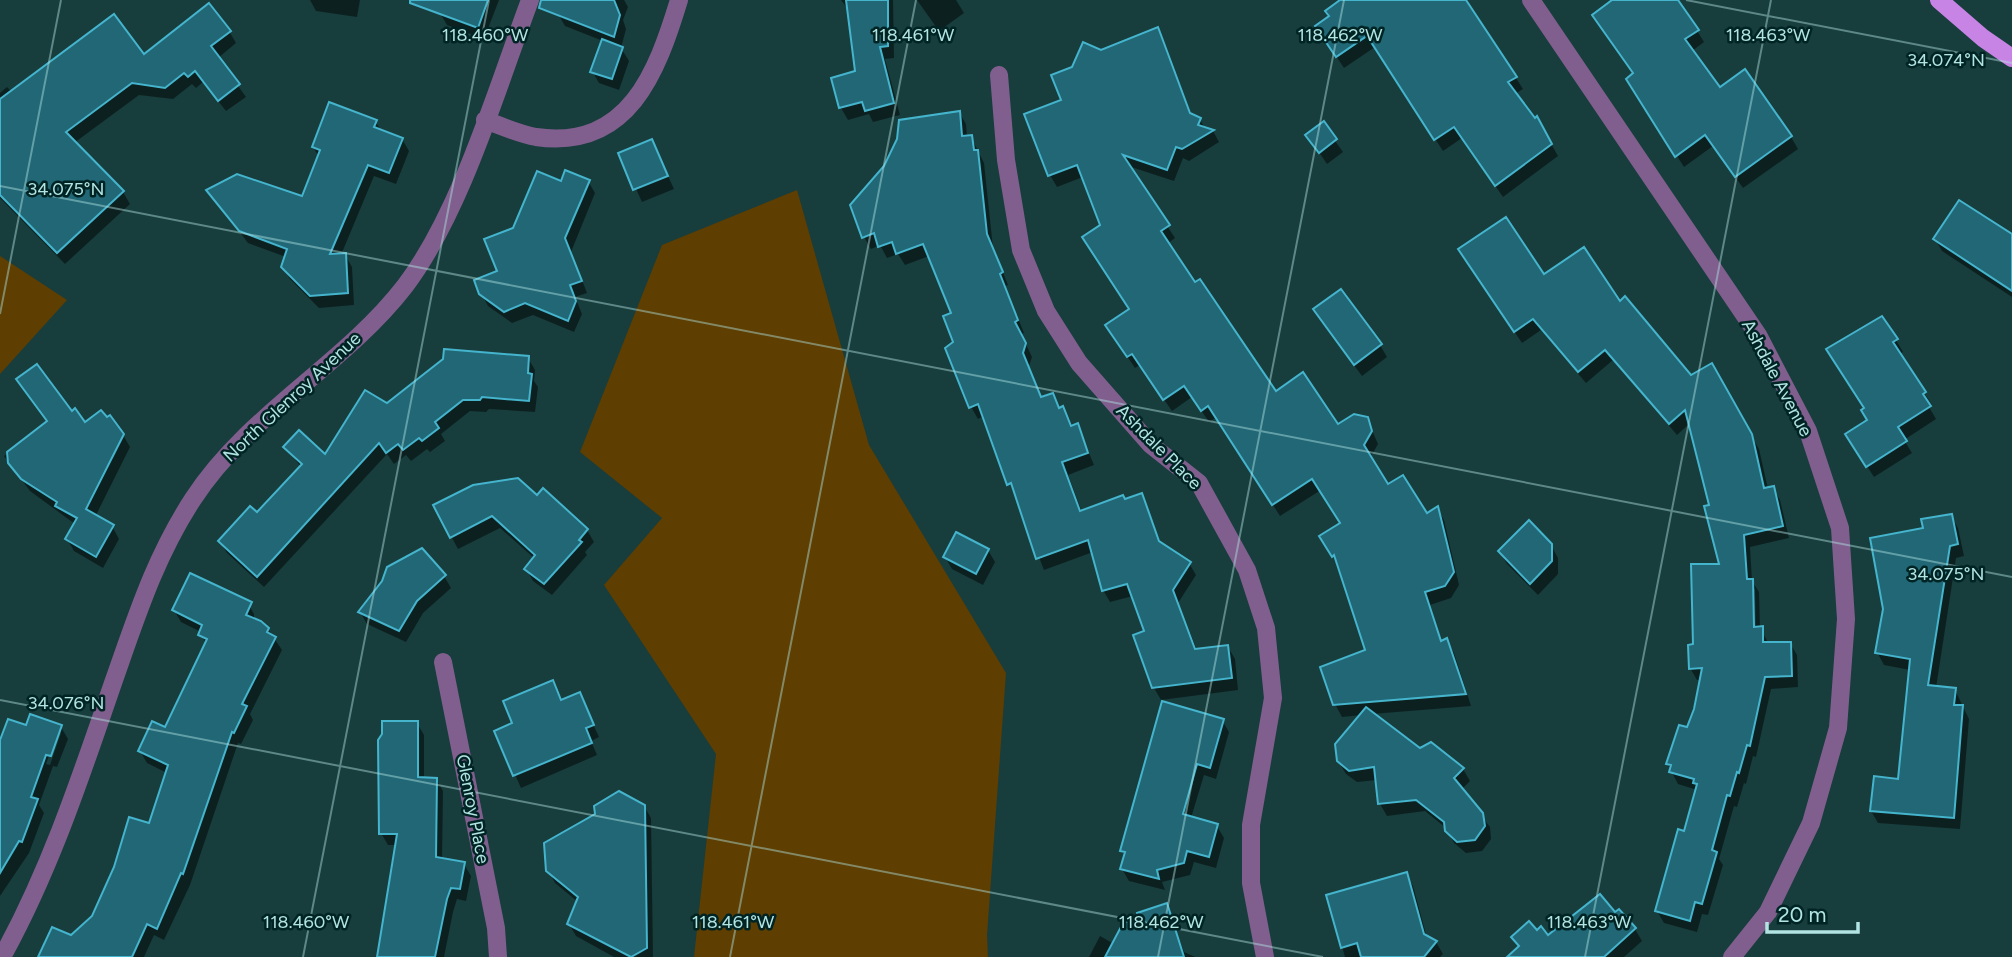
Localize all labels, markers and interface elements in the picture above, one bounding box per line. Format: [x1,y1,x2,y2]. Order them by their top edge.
text: 118.460°W [442,24,529,46]
text: 118.461°W [872,24,955,46]
text: 118.462°W [1297,24,1383,46]
text: 118.463°W [1726,24,1811,46]
text: 34.074°N [1907,49,1985,71]
text: 34.075°N [28,178,104,200]
street label: Ashdale Avenue [1737,316,1817,440]
street label: North Glenroy Avenue [219,327,366,467]
street label: Ashdale Place [1112,400,1206,494]
text: 34.075°N [1908,563,1984,585]
text: 34.076°N [28,692,104,714]
street label: Glenroy Place [452,752,494,866]
scale bar [1767,890,1858,934]
text: 20 m [1778,902,1826,927]
text: 118.460°W [263,911,350,933]
text: 118.461°W [692,911,775,933]
text: 118.462°W [1118,911,1204,933]
text: 118.463°W [1547,911,1632,933]

